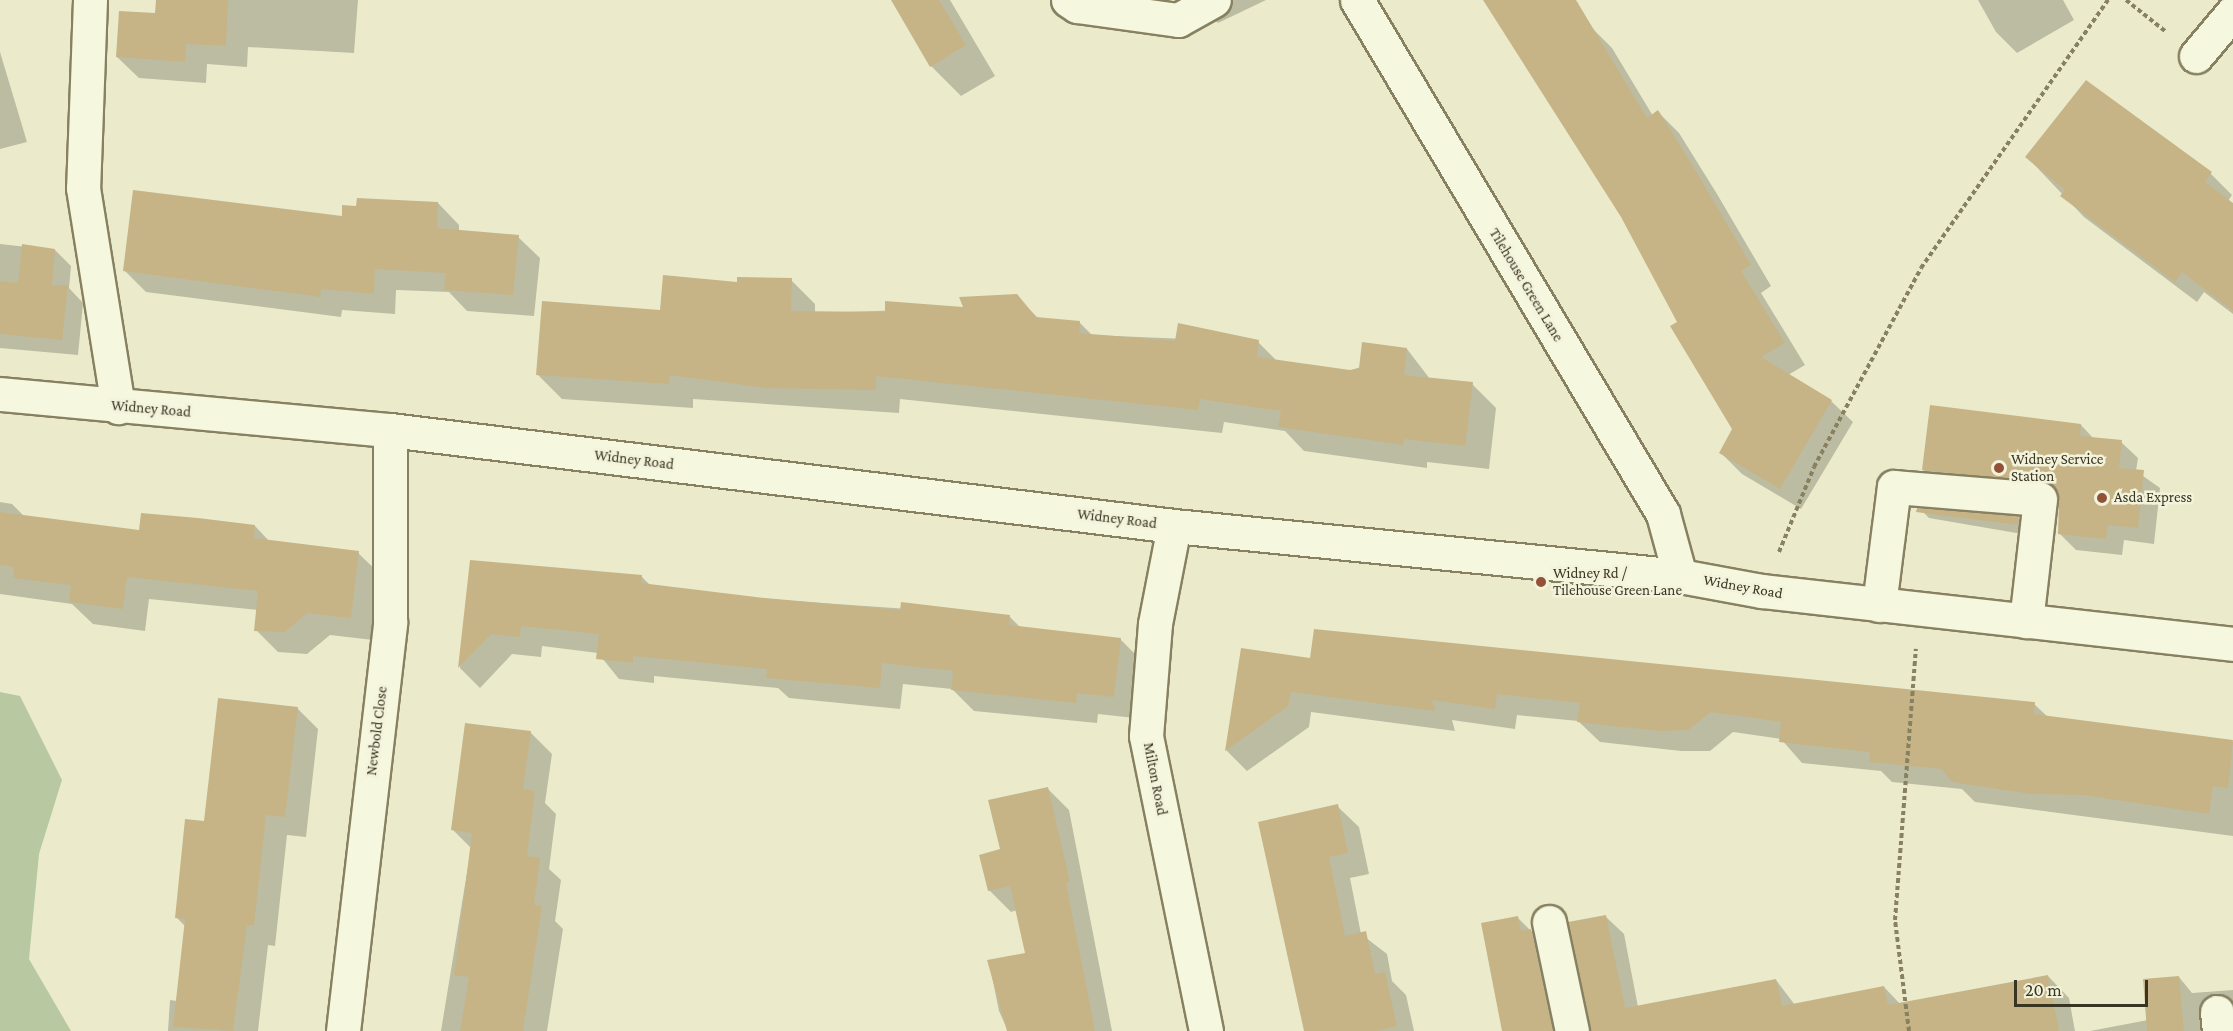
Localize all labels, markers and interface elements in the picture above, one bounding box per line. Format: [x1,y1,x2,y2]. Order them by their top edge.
street label: Tilehouse Green Lane [1485,225,1567,345]
street label: Widney Road [110,397,192,421]
street label: Widney Road [593,446,675,474]
place label: Widney Service Station [2011,450,2103,485]
marker: Widney Service Station [1992,461,2006,475]
place label: Asda Express [2114,489,2192,507]
marker: Asda Express [2095,491,2109,505]
street label: Widney Road [1076,505,1158,533]
place label: Widney Rd / Tilehouse Green Lane [1553,564,1682,599]
street label: Widney Road [1702,571,1784,603]
marker: Widney Rd / Tilehouse Green Lane [1534,575,1548,589]
street label: Newbold Close [363,685,391,777]
street label: Milton Road [1139,741,1171,817]
scale bar [2017,968,2150,1006]
text: 20 m [2025,980,2062,1000]

